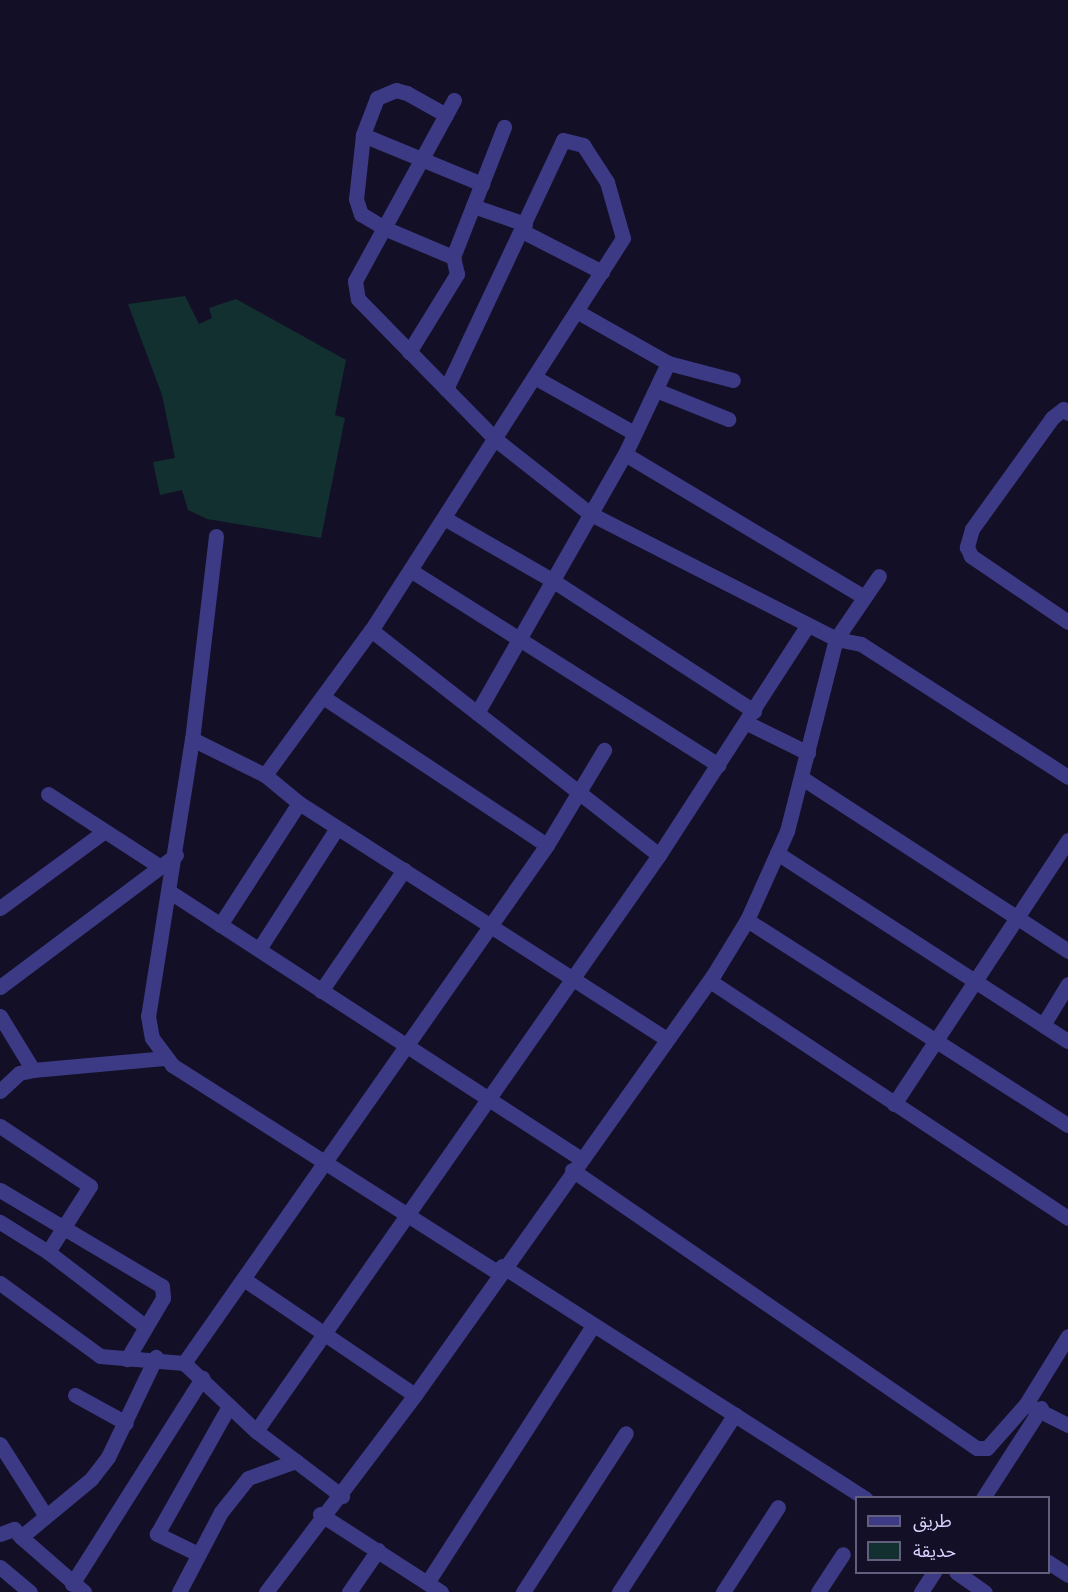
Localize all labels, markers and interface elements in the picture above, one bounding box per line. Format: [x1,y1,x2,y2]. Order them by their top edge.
legend [855,1496,1050,1574]
text: طريق [913,1510,952,1531]
text: حديقة [913,1540,956,1561]

